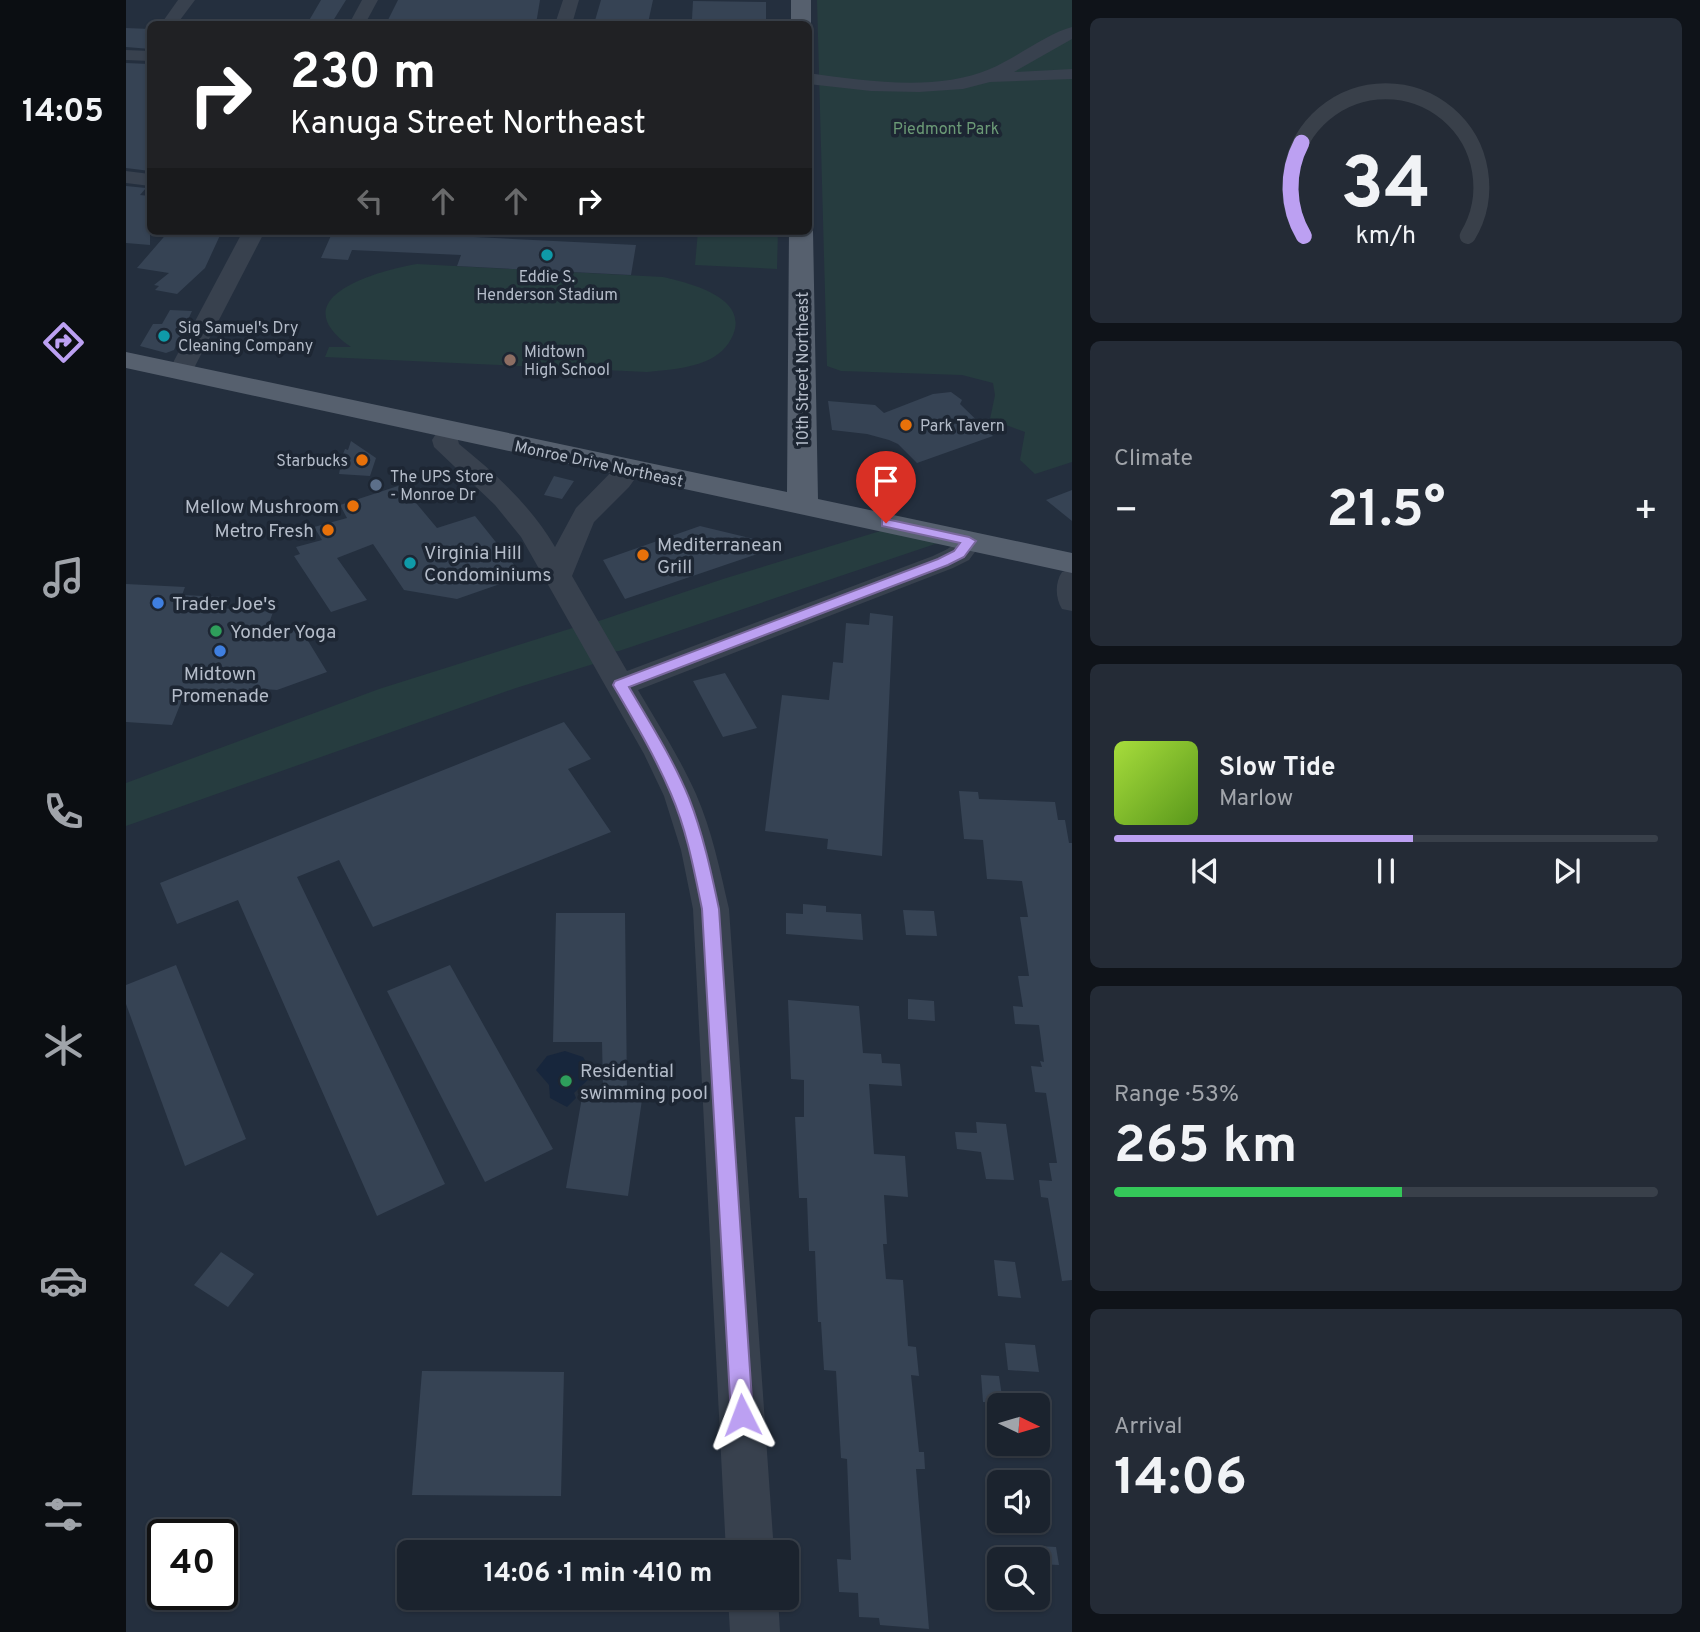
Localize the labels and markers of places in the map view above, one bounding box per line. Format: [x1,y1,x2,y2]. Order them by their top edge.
marker: Eddie S. Henderson Stadium [539,247,555,263]
place label: Eddie S. Henderson Stadium [476,268,618,306]
place label: Sig Samuel's Dry Cleaning Company [178,319,313,357]
marker: Sig Samuel's Dry Cleaning Company [156,328,172,344]
place label: Midtown High School [524,343,610,381]
marker: Midtown High School [502,352,518,368]
marker: Park Tavern [898,417,914,433]
place label: Park Tavern [920,417,1005,437]
pin [856,451,916,523]
place label: Starbucks [276,452,348,472]
marker: Starbucks [354,452,370,468]
place label: The UPS Store - Monroe Dr [390,468,494,506]
marker: The UPS Store - Monroe Dr [368,477,384,493]
place label: Mellow Mushroom [185,496,339,520]
marker: Mellow Mushroom [345,498,361,514]
place label: Metro Fresh [214,520,314,544]
marker: Metro Fresh [320,522,336,538]
place label: Mediterranean Grill [657,534,782,580]
place label: Virginia Hill Condominiums [424,542,551,588]
marker: Mediterranean Grill [635,547,651,563]
marker: Virginia Hill Condominiums [402,555,418,571]
place label: Trader Joe's [172,593,276,617]
marker: Trader Joe's [150,595,166,611]
place label: Yonder Yoga [230,621,336,645]
marker: Yonder Yoga [208,623,224,639]
marker: Midtown Promenade [212,643,228,659]
place label: Midtown Promenade [171,663,269,709]
place label: Residential swimming pool [580,1060,708,1106]
marker: Residential swimming pool [558,1073,574,1089]

